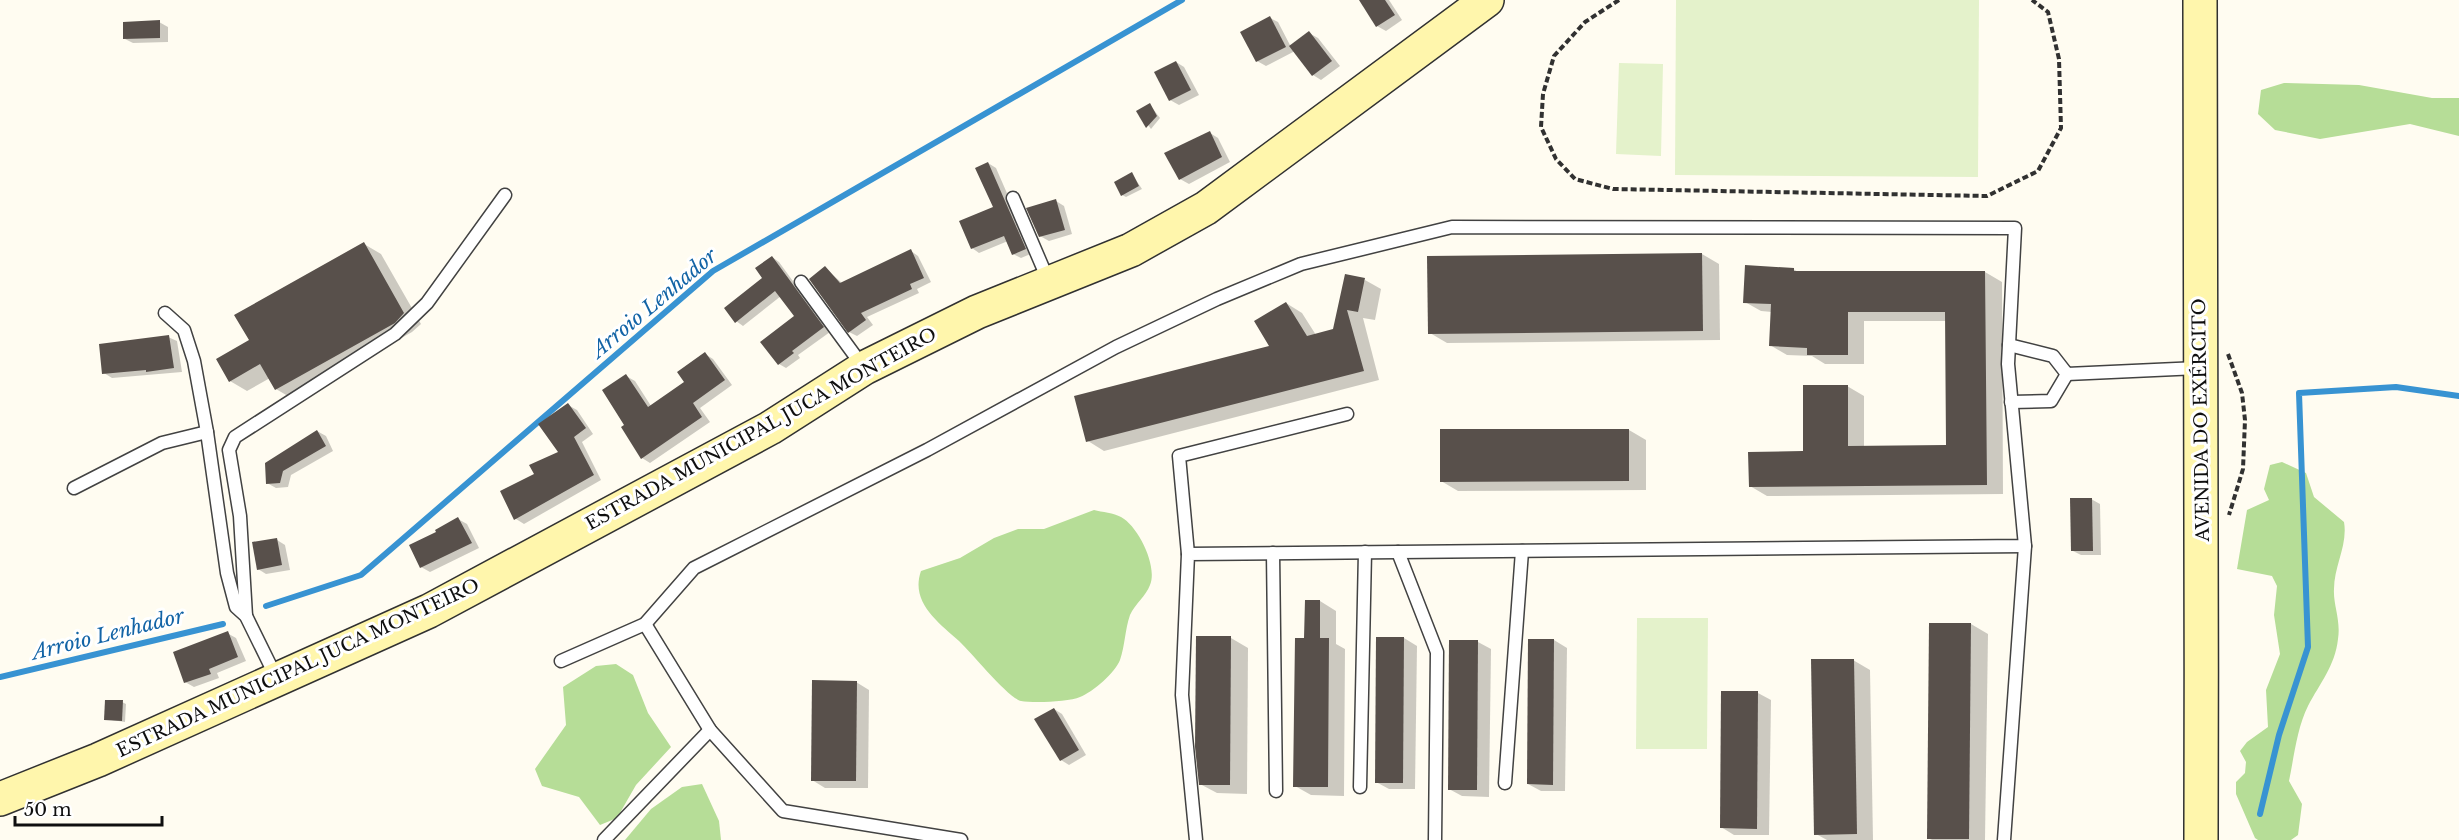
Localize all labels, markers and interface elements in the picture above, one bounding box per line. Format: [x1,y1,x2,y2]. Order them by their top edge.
water label: Arroio Lenhador [584,243,722,364]
street label: AVENIDA DO EXÉRCITO [2187,298,2214,543]
street label: ESTRADA MUNICIPAL JUCA MONTEIRO [582,323,940,535]
street label: ESTRADA MUNICIPAL JUCA MONTEIRO [113,574,483,762]
water label: Arroio Lenhador [26,603,187,665]
scale bar [15,789,162,827]
text: 50 m [24,799,72,821]

